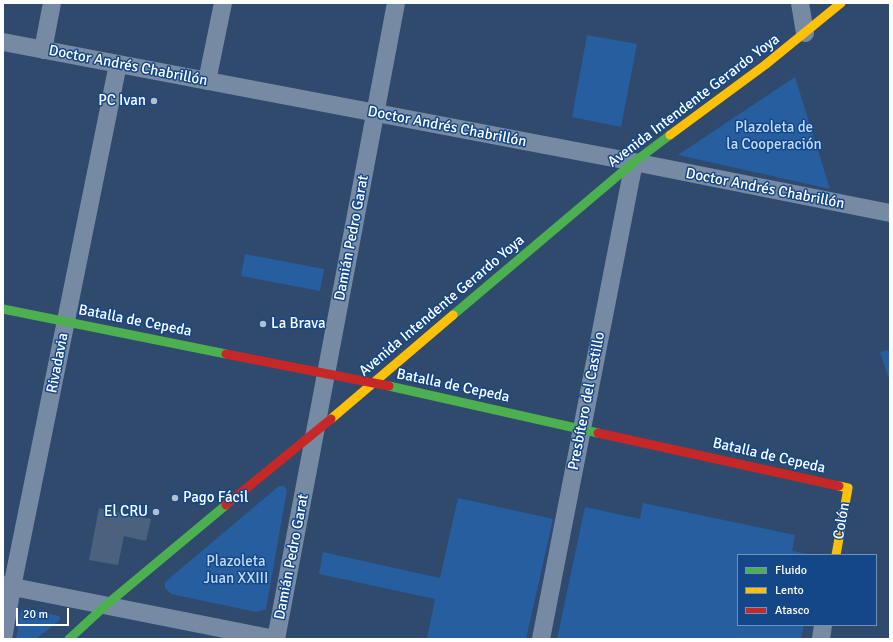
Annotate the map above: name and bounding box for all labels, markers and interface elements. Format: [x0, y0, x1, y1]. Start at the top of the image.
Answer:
street label: Avenida Intendente Gerardo Yoya [605, 31, 783, 171]
street label: Doctor Andrés Chabrillón [47, 42, 209, 90]
place label: PC Ivan [98, 92, 146, 110]
marker: PC Ivan [149, 96, 159, 106]
street label: Doctor Andrés Chabrillón [366, 103, 528, 151]
park label: Plazoleta de la Cooperación [726, 119, 822, 154]
street label: Doctor Andrés Chabrillón [684, 165, 846, 213]
street label: Damián Pedro Garat [331, 174, 373, 302]
street label: Avenida Intendente Gerardo Yoya [356, 231, 528, 381]
street label: Batalla de Cepeda [77, 301, 193, 341]
place label: La Brava [271, 315, 326, 333]
marker: La Brava [258, 319, 268, 329]
street label: Presbítero del Castillo [565, 330, 609, 472]
street label: Rivadavia [43, 331, 73, 395]
street label: Batalla de Cepeda [395, 365, 511, 407]
street label: Batalla de Cepeda [711, 434, 827, 478]
place label: Pago Fácil [183, 489, 248, 507]
marker: Pago Fácil [170, 493, 180, 503]
street label: Damián Pedro Garat [271, 493, 313, 621]
street label: Colón [830, 501, 854, 541]
place label: El CRU [104, 503, 148, 521]
marker: El CRU [151, 507, 161, 517]
park label: Plazoleta Juan XXIII [204, 553, 268, 588]
legend [737, 554, 877, 626]
text: Fluido [775, 563, 807, 578]
text: Lento [775, 583, 804, 598]
scale bar [18, 600, 71, 626]
text: Atasco [775, 603, 810, 618]
text: 20 m [23, 607, 48, 622]

